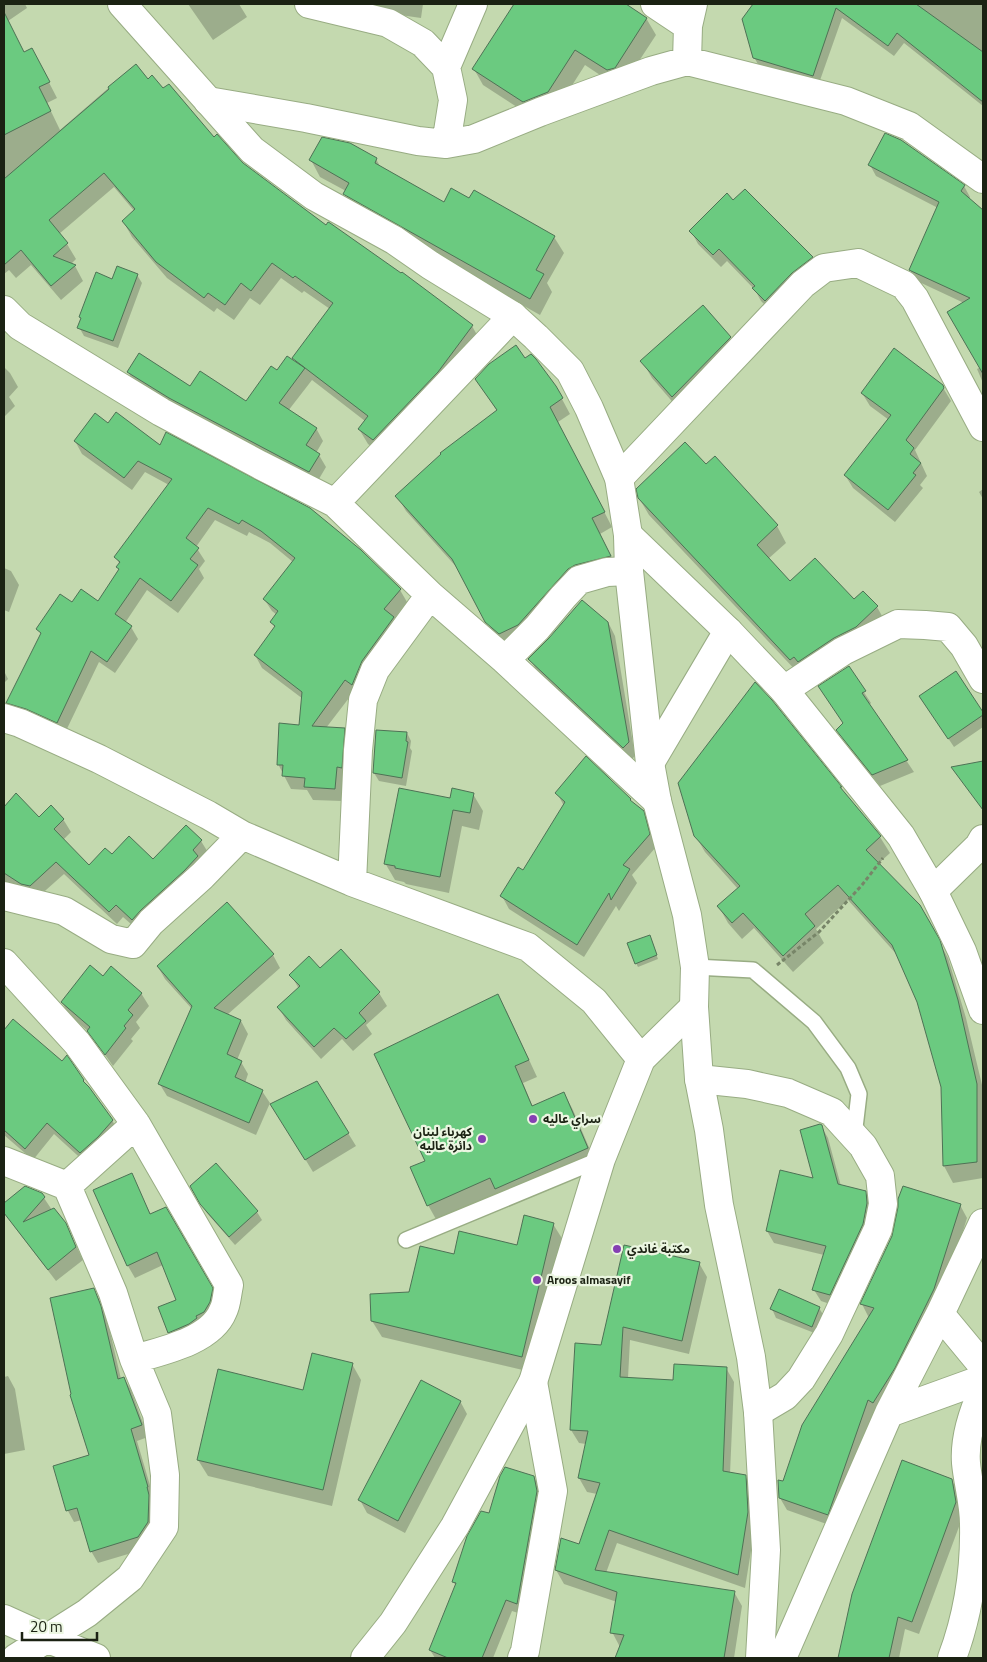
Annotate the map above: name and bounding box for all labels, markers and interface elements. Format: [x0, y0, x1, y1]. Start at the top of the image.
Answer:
place label: سراي عاليه [543, 1109, 601, 1129]
marker: سراي عاليه [527, 1113, 539, 1125]
place label: كهرباء لبنان دائرة عاليه [413, 1122, 473, 1155]
marker: كهرباء لبنان دائرة عاليه [476, 1133, 488, 1145]
place label: مكتبة غاندي [627, 1239, 690, 1259]
marker: مكتبة غاندي [611, 1243, 623, 1255]
place label: Aroos almasayif [547, 1270, 631, 1289]
marker: Aroos almasayif [531, 1274, 543, 1286]
scale bar [22, 1610, 98, 1642]
text: 20 m [30, 1615, 63, 1638]

